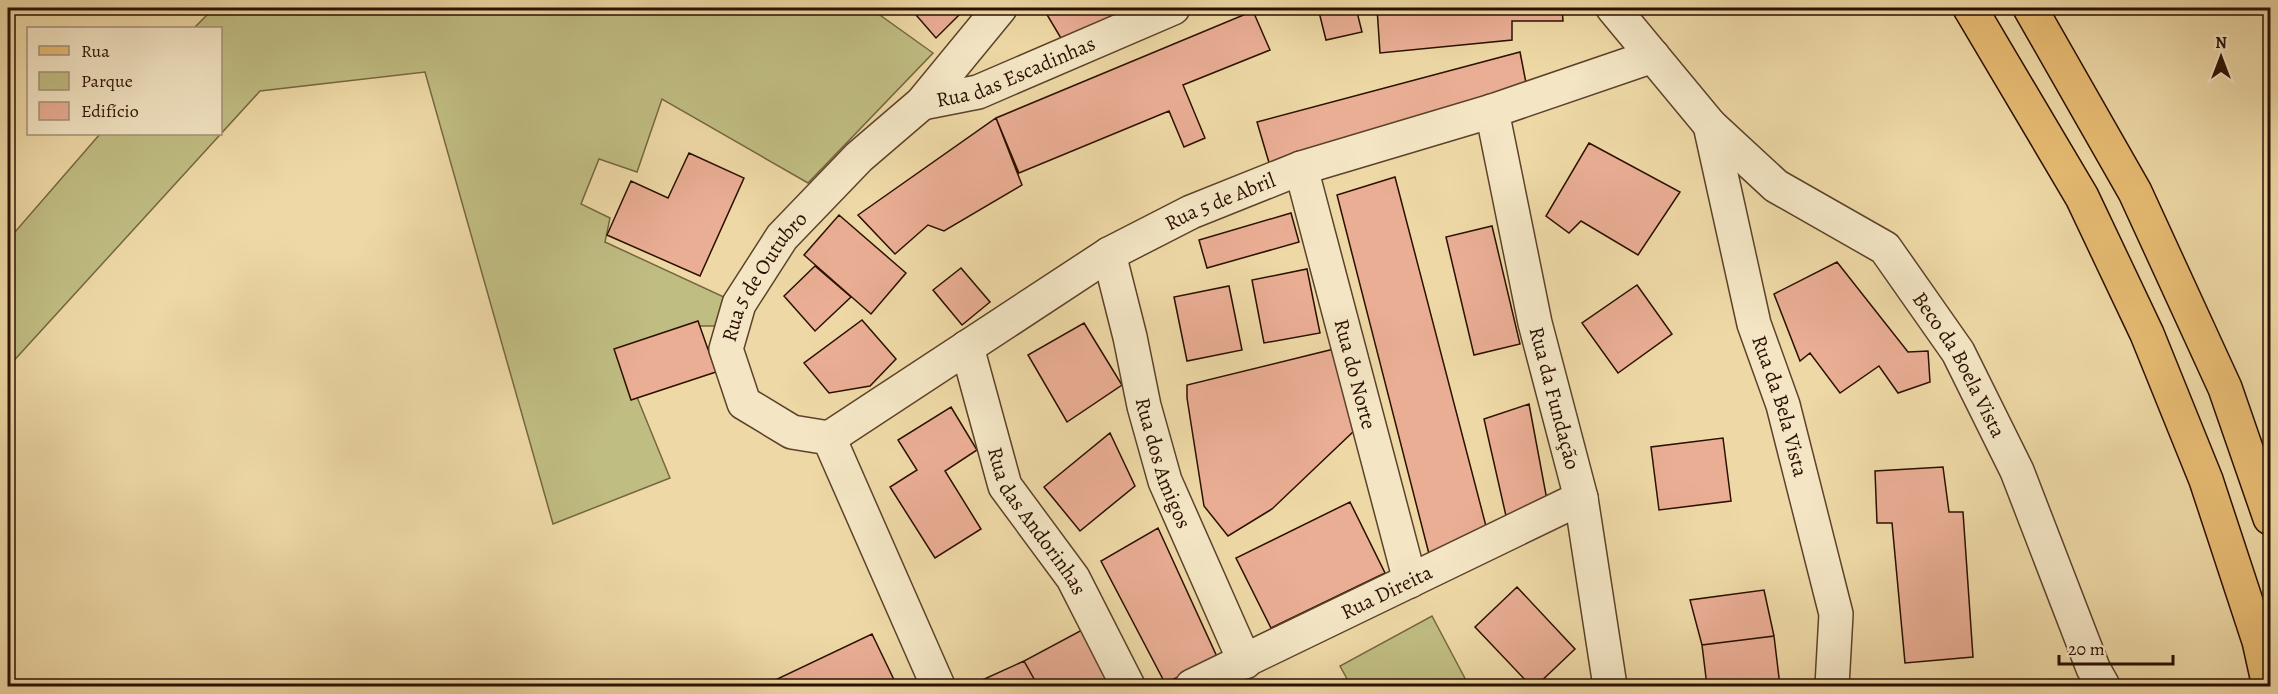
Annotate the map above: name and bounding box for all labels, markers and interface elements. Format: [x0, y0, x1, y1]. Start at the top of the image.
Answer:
legend [27, 27, 222, 135]
north arrow [2191, 27, 2251, 87]
street label: Rua das Escadinhas [934, 29, 1100, 114]
text: N [2215, 32, 2227, 54]
text: Rua [81, 39, 110, 63]
text: Parque [81, 69, 133, 93]
text: Edifício [81, 99, 139, 123]
street label: Rua 5 de Abril [1160, 166, 1279, 237]
street label: Rua 5 de Outubro [715, 205, 813, 345]
street label: Beco da Boela Vista [1906, 286, 2012, 443]
street label: Rua do Norte [1327, 316, 1383, 432]
street label: Rua da Fundação [1523, 324, 1587, 473]
street label: Rua da Bela Vista [1745, 331, 1815, 480]
street label: Rua dos Amigos [1129, 395, 1198, 533]
street label: Rua das Andorinhas [981, 444, 1093, 600]
street label: Rua Direita [1336, 558, 1437, 626]
scale bar [2059, 628, 2173, 666]
text: 20 m [2068, 637, 2105, 661]

